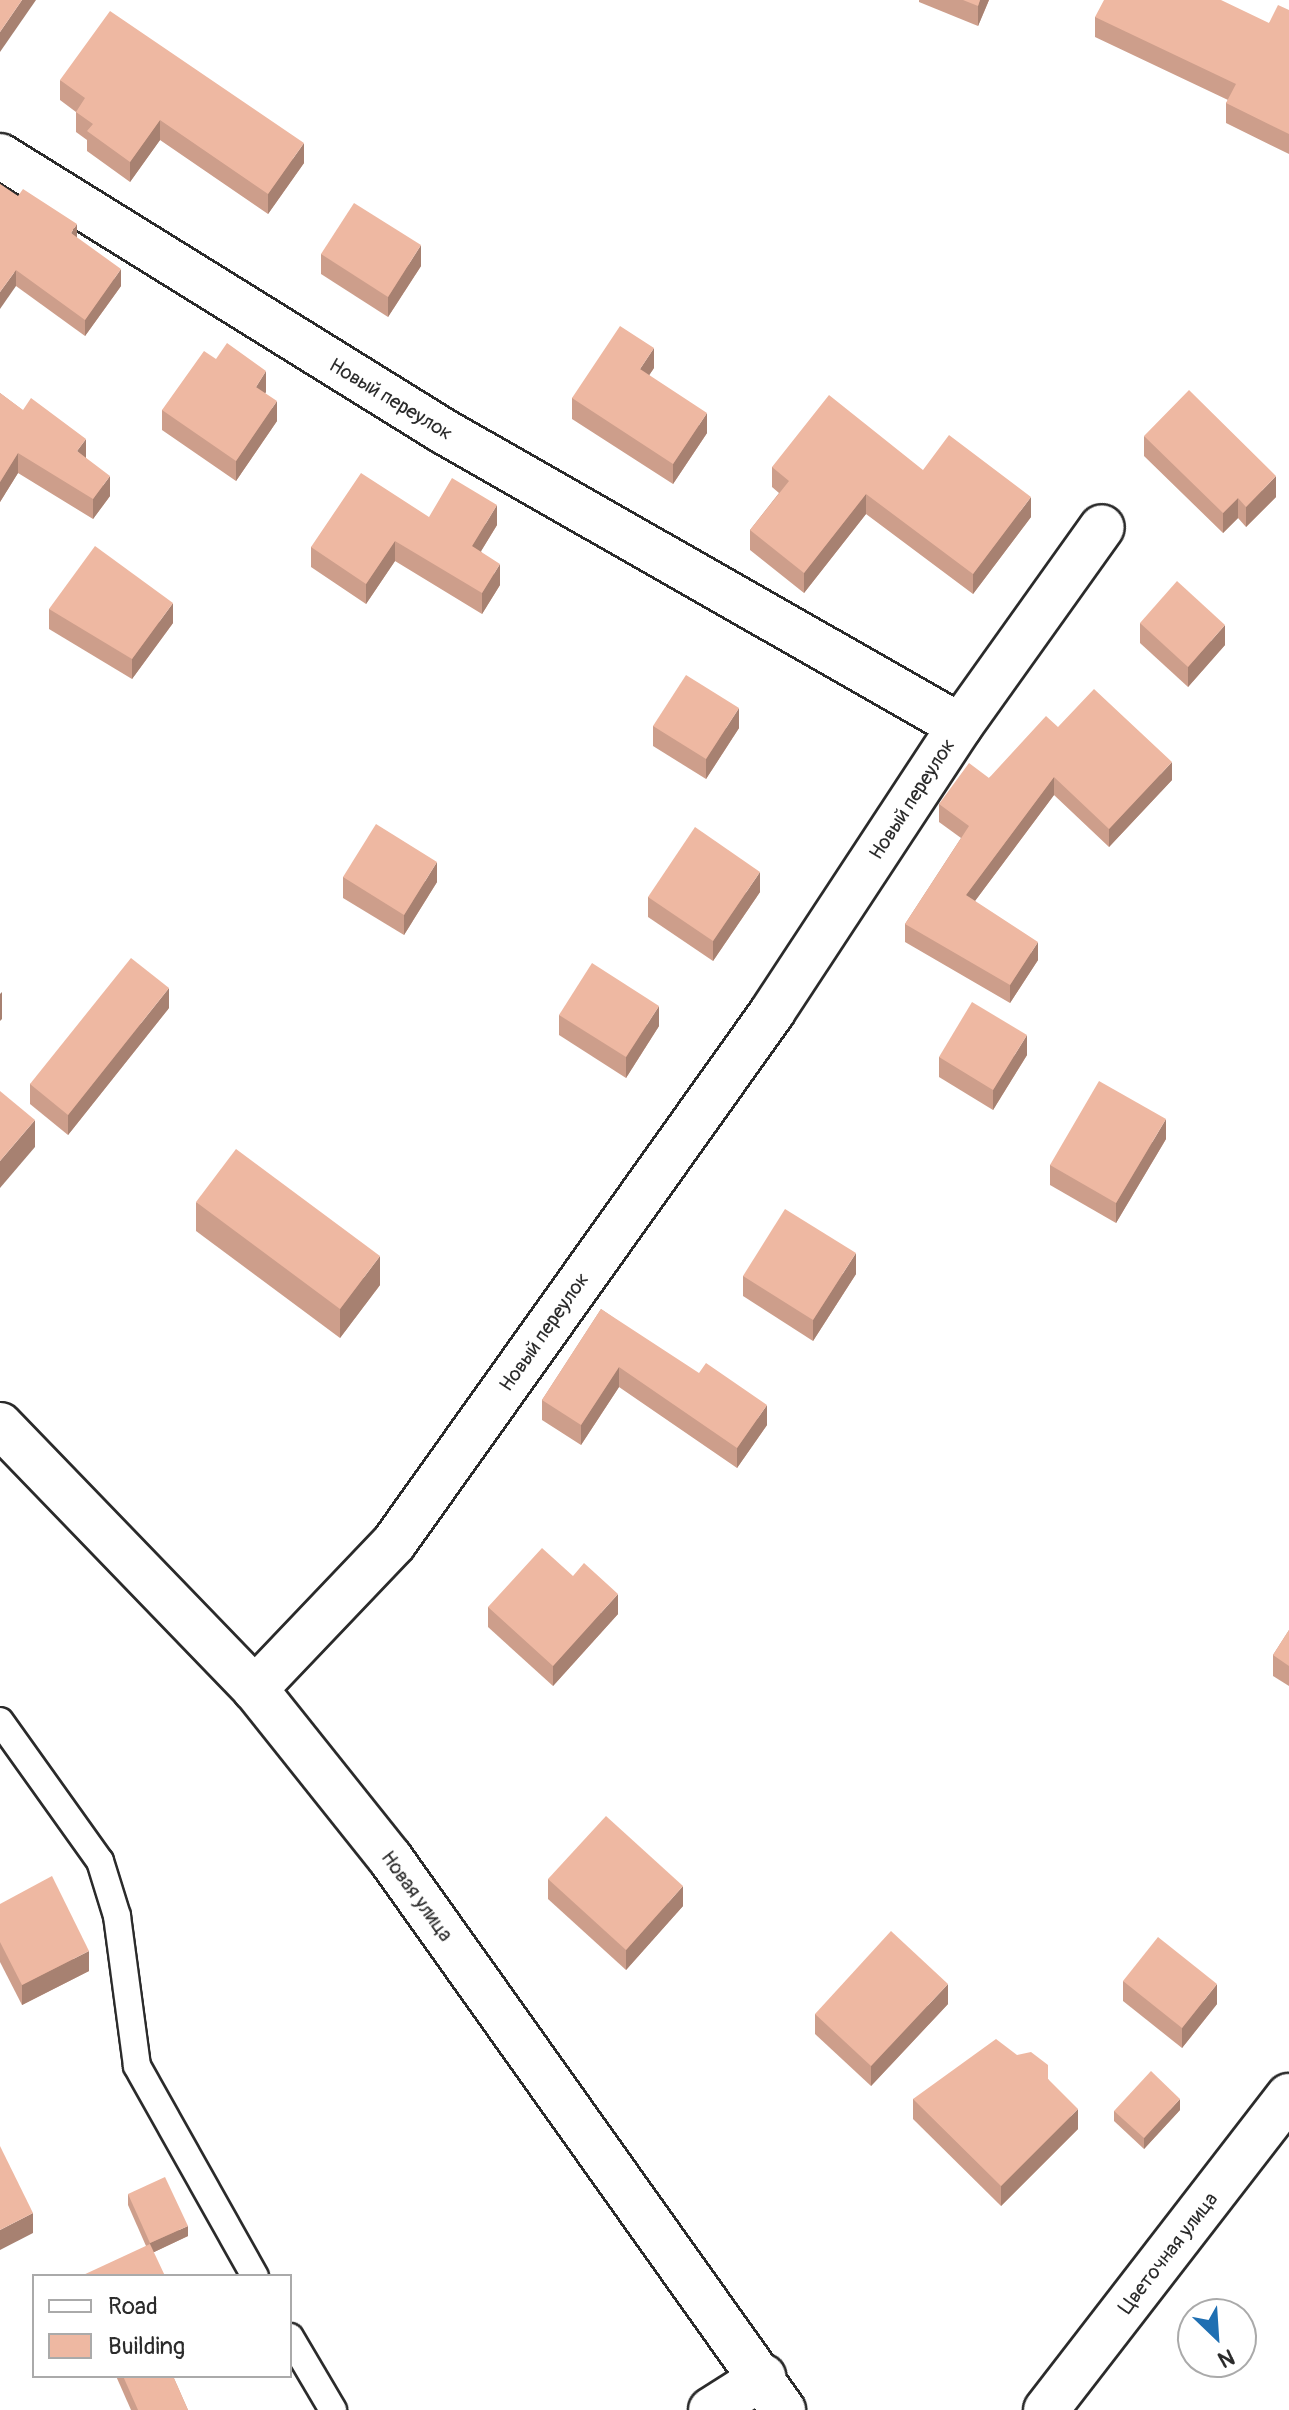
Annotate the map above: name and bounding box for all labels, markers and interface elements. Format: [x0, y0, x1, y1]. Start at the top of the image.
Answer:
street label: Новый переулок [325, 353, 457, 445]
street label: Новый переулок [864, 734, 960, 864]
street label: Новый переулок [494, 1268, 594, 1396]
street label: Новая улица [376, 1846, 458, 1946]
street label: Цветочная улица [1113, 2187, 1223, 2319]
legend [32, 2274, 292, 2378]
text: Road [108, 2292, 158, 2321]
north arrow [1177, 2298, 1257, 2378]
text: Building [108, 2332, 185, 2361]
text: N [1214, 2342, 1239, 2374]

